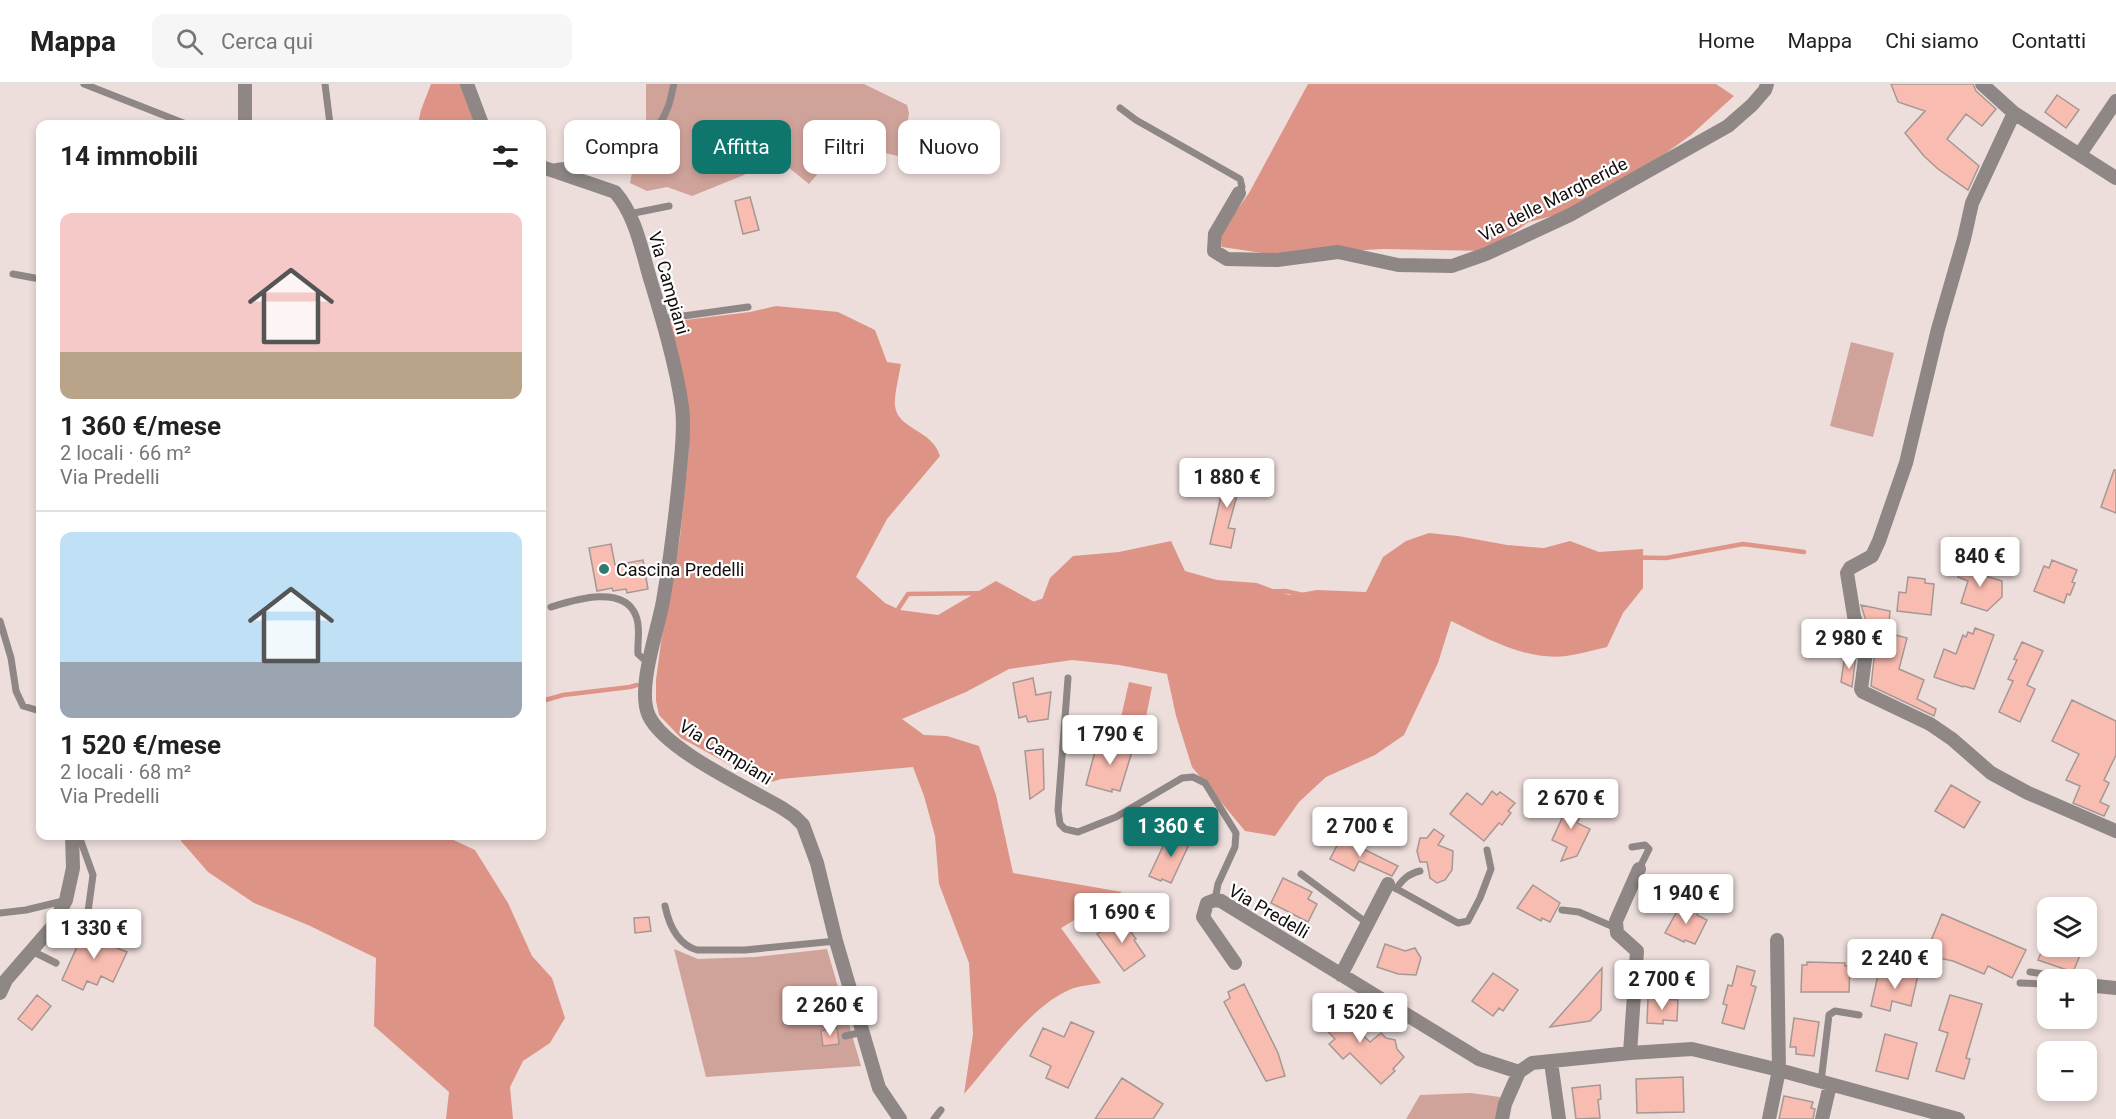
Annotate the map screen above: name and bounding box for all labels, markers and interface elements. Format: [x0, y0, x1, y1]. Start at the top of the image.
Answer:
search box [152, 14, 572, 68]
text: Mappa [30, 25, 116, 58]
icon: search [173, 25, 206, 58]
text: Cerca qui [221, 29, 313, 54]
text: Home [1698, 29, 1755, 53]
text: Mappa [1788, 29, 1852, 53]
text: Chi siamo [1885, 29, 1979, 53]
text: Contatti [2012, 29, 2086, 53]
chip: Compra [564, 120, 680, 174]
chip: Affitta [692, 120, 791, 174]
chip: Filtri [803, 120, 886, 174]
chip: Nuovo [898, 120, 1000, 174]
icon: filters [489, 140, 522, 173]
text: 14 immobili [60, 141, 198, 171]
street label: Via delle Margheride [1475, 152, 1631, 246]
street label: Via Campiani [644, 229, 694, 337]
icon: home [237, 252, 345, 360]
text: 1 360 €/mese [60, 411, 221, 441]
text: 2 locali · 66 m² [60, 441, 191, 465]
pin: 1 880 € [1172, 458, 1282, 509]
text: Via Predelli [60, 465, 160, 489]
text: 1 880 € [1193, 465, 1261, 489]
pin: 840 € [1938, 537, 2022, 588]
text: 840 € [1955, 544, 2005, 568]
place label: Cascina Predelli [616, 559, 744, 580]
marker: Cascina Predelli [597, 562, 611, 576]
icon: home [237, 571, 345, 679]
pin: 2 980 € [1794, 619, 1904, 670]
text: 2 980 € [1815, 626, 1883, 650]
street label: Via Campiani [675, 715, 777, 789]
pin: 1 790 € [1055, 715, 1165, 766]
text: 1 790 € [1076, 722, 1144, 746]
text: 1 520 €/mese [60, 730, 221, 760]
text: 2 locali · 68 m² [60, 760, 191, 784]
pin: 2 670 € [1516, 779, 1626, 830]
text: Via Predelli [60, 784, 160, 808]
text: 2 670 € [1537, 786, 1605, 810]
pin: 1 360 € [1116, 807, 1226, 858]
pin: 2 700 € [1305, 807, 1415, 858]
text: 1 360 € [1137, 814, 1205, 838]
text: 2 700 € [1326, 814, 1394, 838]
pin: 1 940 € [1631, 874, 1741, 925]
street label: Via Predelli [1225, 879, 1313, 943]
text: 1 940 € [1652, 881, 1720, 905]
pin: 1 690 € [1067, 893, 1177, 944]
map controls [2037, 897, 2097, 1101]
button: layers [2037, 897, 2097, 957]
text: 1 690 € [1088, 900, 1156, 924]
pin: 1 330 € [39, 909, 149, 960]
text: 1 330 € [60, 916, 128, 940]
pin: 2 240 € [1840, 939, 1950, 990]
text: 2 240 € [1861, 946, 1929, 970]
pin: 2 700 € [1607, 960, 1717, 1011]
text: 2 700 € [1628, 967, 1696, 991]
button: + [2037, 969, 2097, 1029]
pin: 2 260 € [775, 986, 885, 1037]
text: 2 260 € [796, 993, 864, 1017]
pin: 1 520 € [1305, 993, 1415, 1044]
text: 1 520 € [1326, 1000, 1394, 1024]
button: − [2037, 1041, 2097, 1101]

